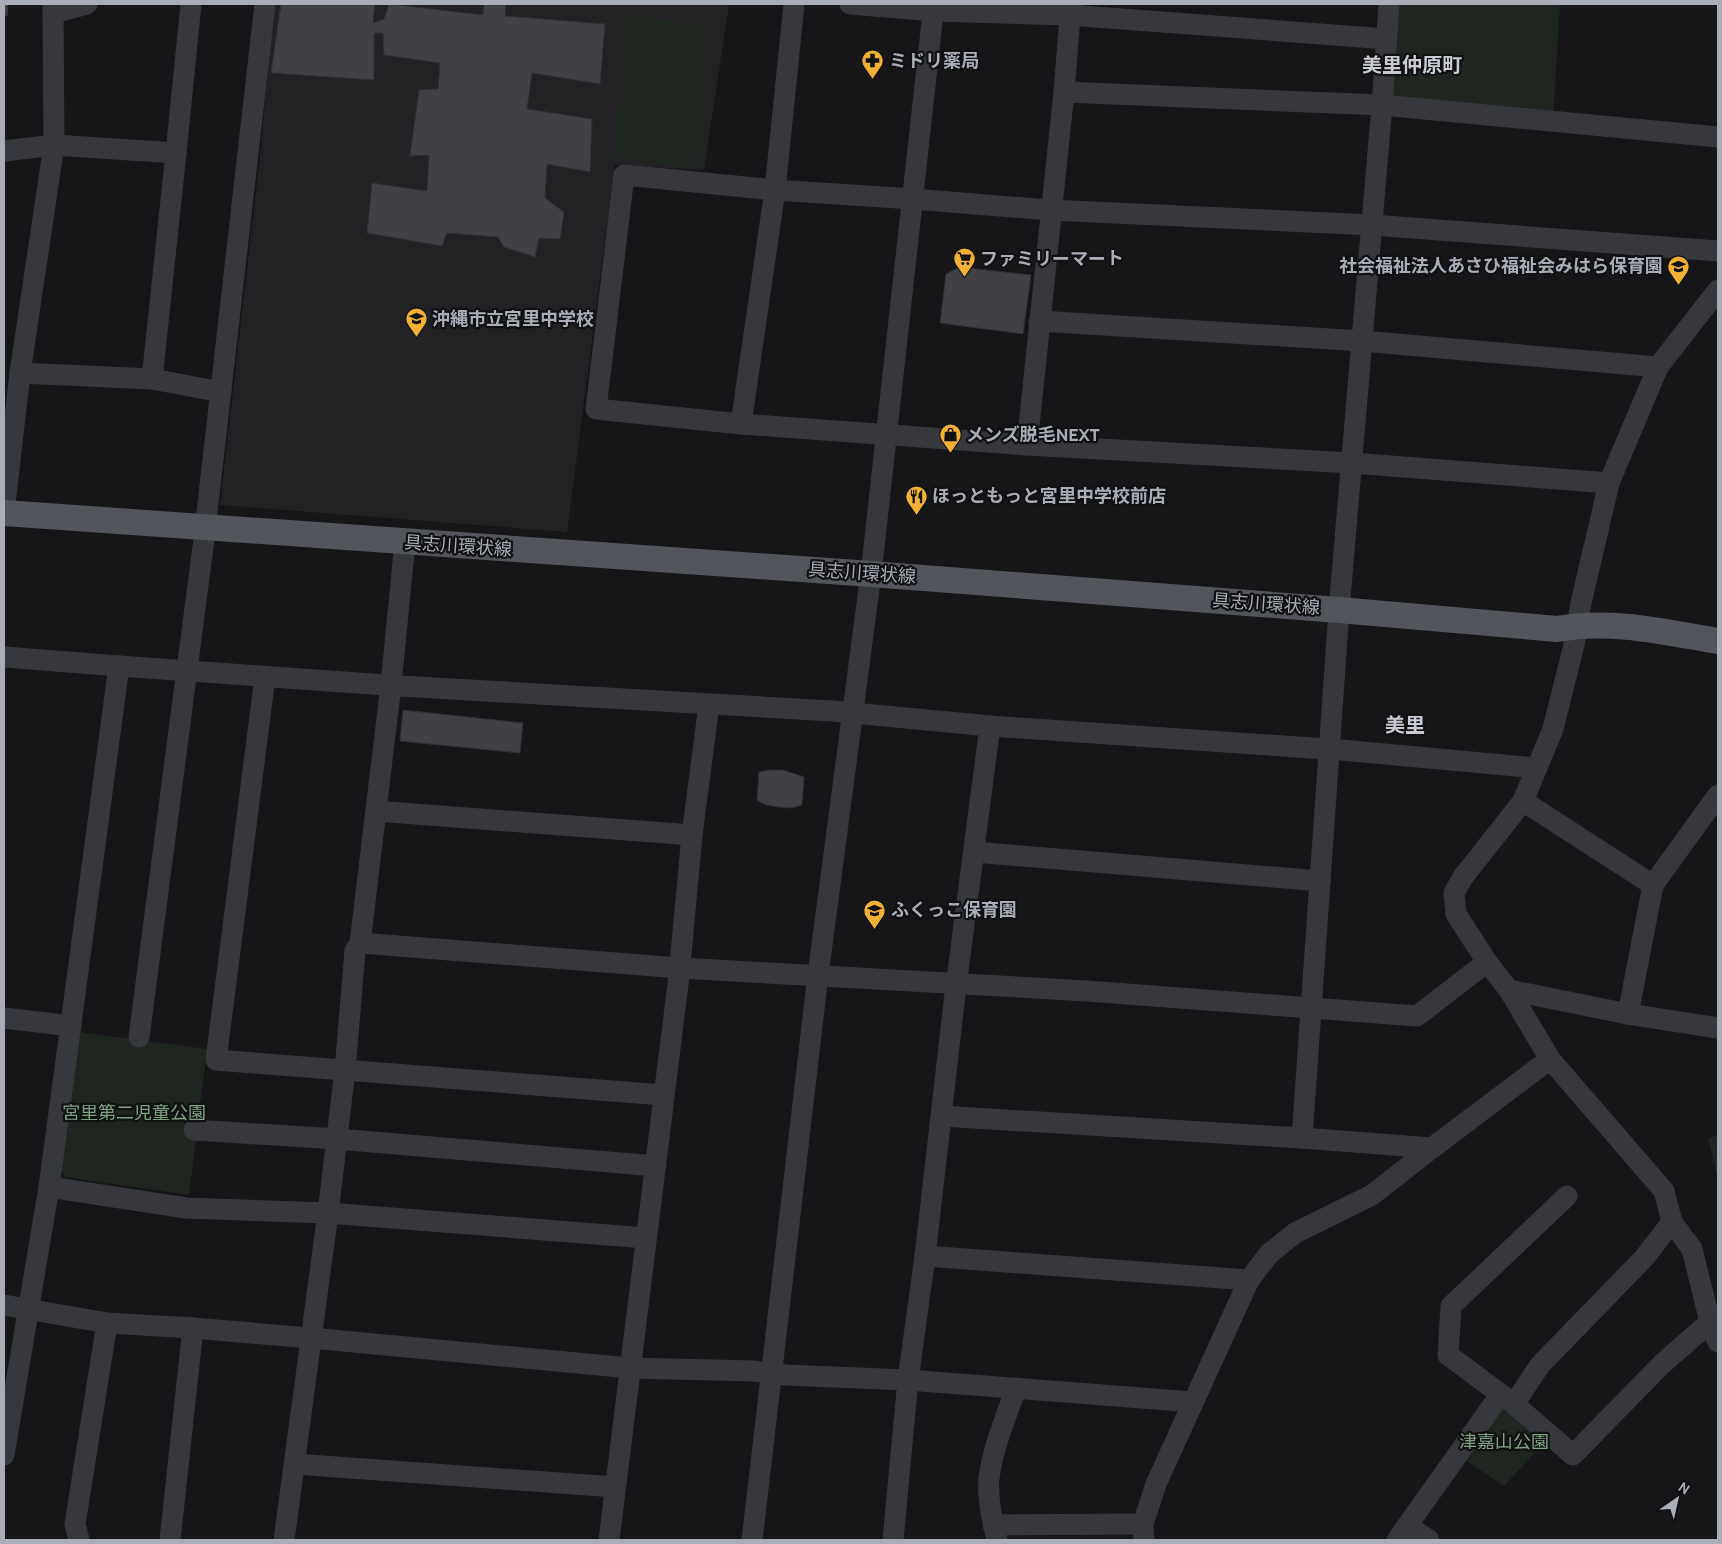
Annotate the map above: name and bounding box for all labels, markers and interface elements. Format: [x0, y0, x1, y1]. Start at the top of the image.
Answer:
pharmacy icon: ミドリ薬局 [861, 49, 885, 80]
place label: ミドリ薬局 [889, 50, 979, 72]
district label: 美里仲原町 [1362, 53, 1462, 77]
supermarket icon: ファミリーマート [952, 247, 976, 278]
place label: ファミリーマート [980, 248, 1124, 270]
school or university icon: 社会福祉法人あさひ福祉会みはら保育園 [1667, 254, 1691, 285]
place label: 社会福祉法人あさひ福祉会みはら保育園 [1339, 255, 1663, 277]
school or university icon: 沖縄市立宮里中学校 [404, 307, 428, 338]
place label: 沖縄市立宮里中学校 [432, 308, 594, 330]
shop icon: メンズ脱毛NEXT [938, 423, 962, 454]
place label: メンズ脱毛NEXT [966, 424, 1100, 446]
restaurant icon: ほっともっと宮里中学校前店 [904, 484, 928, 515]
place label: ほっともっと宮里中学校前店 [932, 485, 1166, 507]
street label: 具志川環状線 [403, 531, 513, 561]
street label: 具志川環状線 [807, 558, 917, 588]
street label: 具志川環状線 [1211, 589, 1321, 619]
district label: 美里 [1385, 713, 1425, 737]
school or university icon: ふくっこ保育園 [863, 898, 887, 929]
place label: ふくっこ保育園 [891, 899, 1017, 921]
park label: 宮里第二児童公園 [62, 1102, 206, 1124]
park label: 津嘉山公園 [1459, 1431, 1549, 1453]
north arrow [1652, 1474, 1702, 1524]
text: N [1675, 1478, 1693, 1498]

